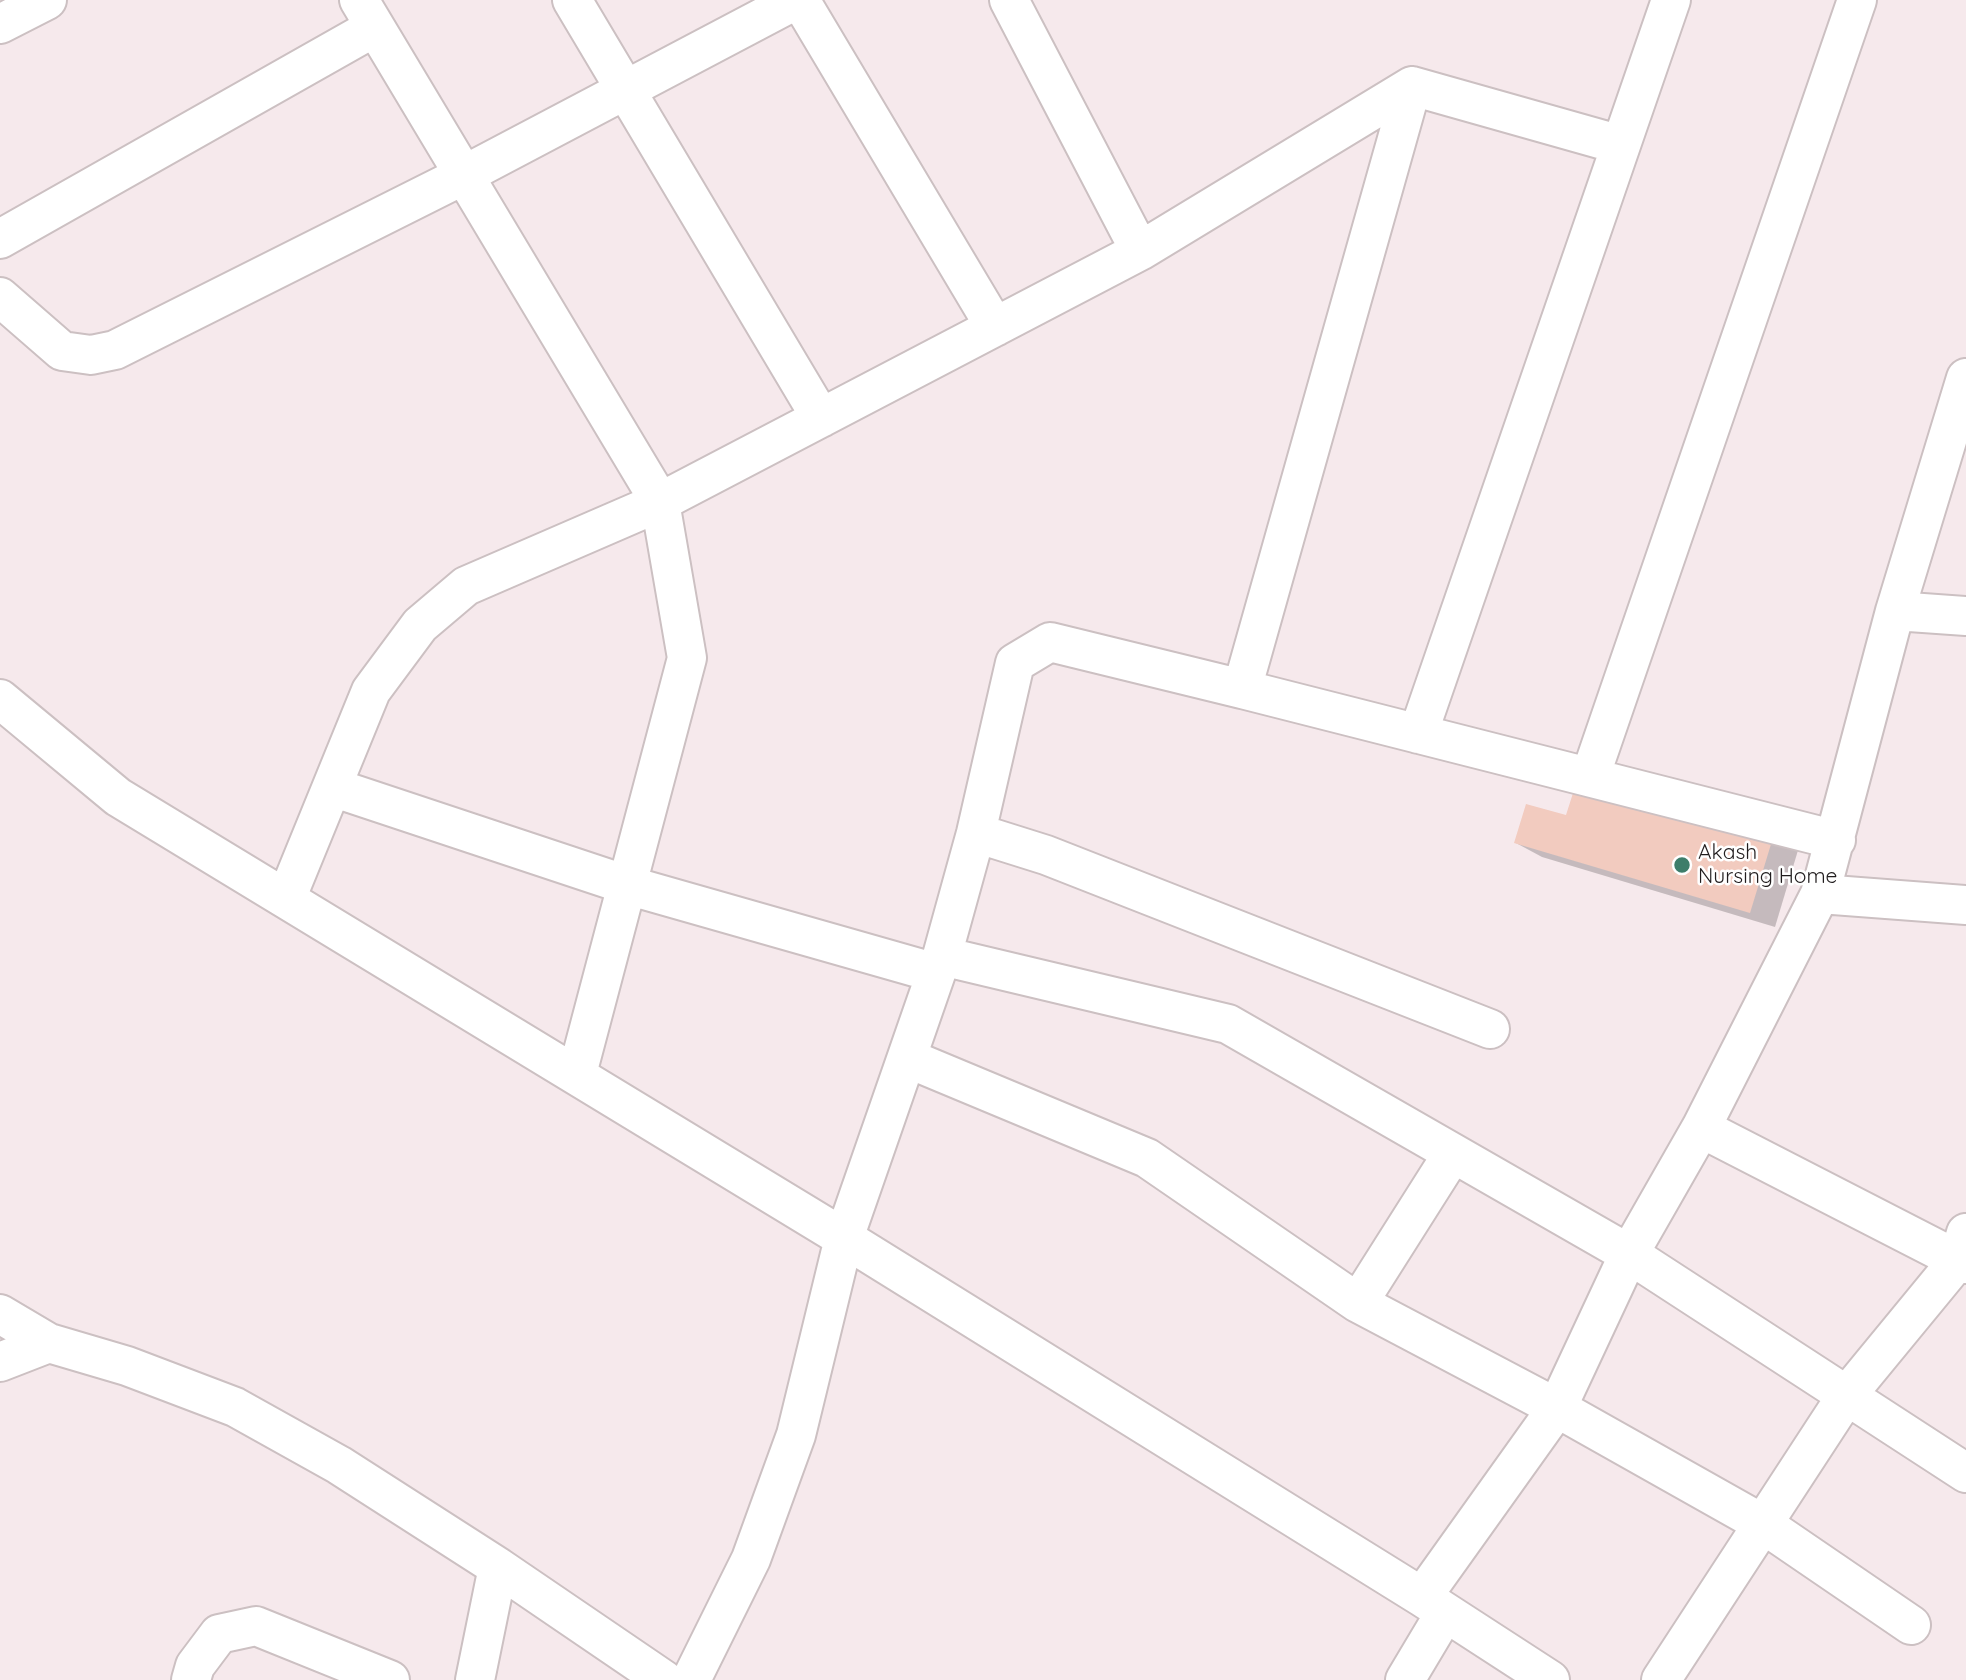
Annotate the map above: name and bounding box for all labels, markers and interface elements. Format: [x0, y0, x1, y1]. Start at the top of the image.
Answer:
place label: Akash Nursing Home [1698, 840, 1837, 890]
marker: Akash Nursing Home [1672, 855, 1692, 875]

